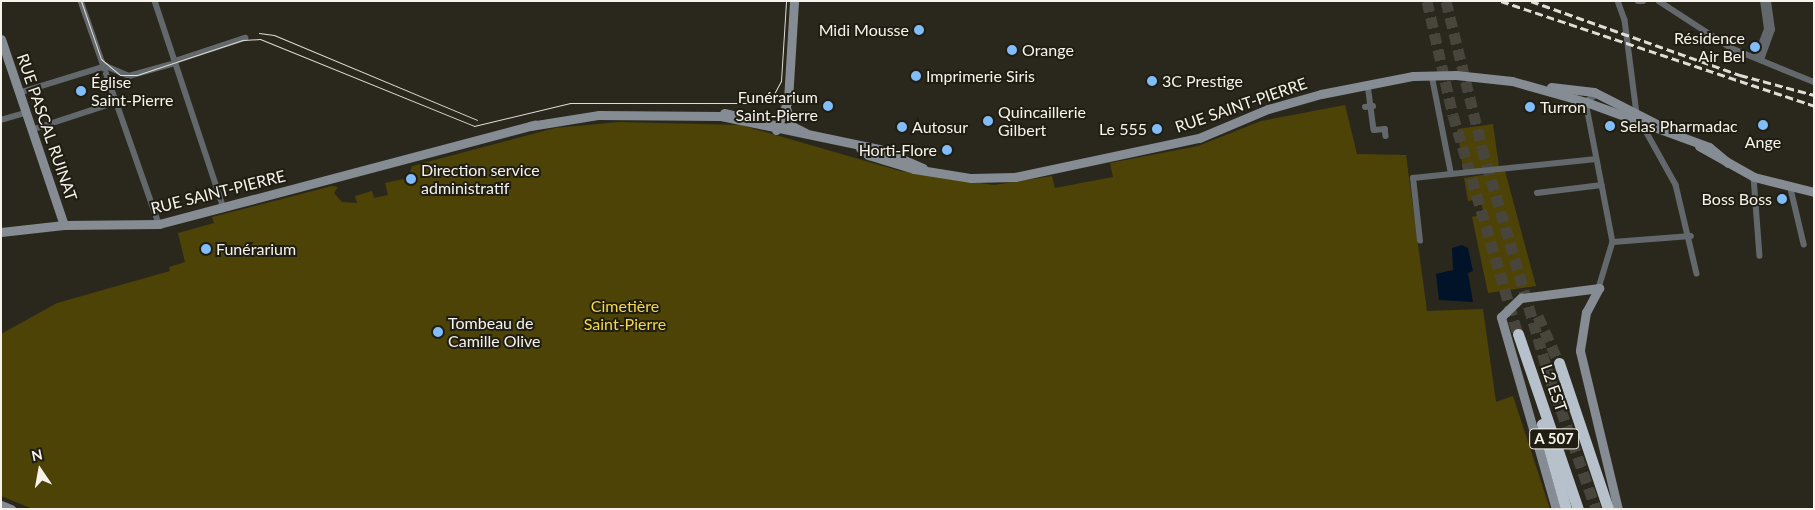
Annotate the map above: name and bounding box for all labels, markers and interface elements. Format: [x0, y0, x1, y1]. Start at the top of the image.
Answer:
place label: Midi Mousse [819, 20, 909, 40]
marker: Midi Mousse [913, 24, 925, 36]
place label: Résidence Air Bel [1674, 28, 1745, 66]
place label: Orange [1022, 40, 1074, 60]
marker: Résidence Air Bel [1749, 41, 1761, 53]
marker: Orange [1006, 44, 1018, 56]
street label: RUE PASCAL RUINAT [13, 51, 81, 203]
place label: Imprimerie Siris [926, 66, 1035, 86]
marker: Imprimerie Siris [910, 70, 922, 82]
place label: 3C Prestige [1162, 71, 1243, 91]
place label: Église Saint-Pierre [91, 72, 173, 110]
street label: RUE SAINT-PIERRE [1173, 73, 1309, 137]
marker: 3C Prestige [1146, 75, 1158, 87]
marker: Église Saint-Pierre [75, 85, 87, 97]
place label: Funérarium Saint-Pierre [736, 87, 818, 125]
place label: Turron [1540, 97, 1586, 117]
marker: Funérarium Saint-Pierre [822, 100, 834, 112]
marker: Turron [1524, 101, 1536, 113]
place label: Quincaillerie Gilbert [998, 102, 1086, 140]
marker: Quincaillerie Gilbert [982, 115, 994, 127]
place label: Selas Pharmadac [1620, 116, 1738, 136]
place label: Autosur [912, 117, 968, 137]
place label: Le 555 [1099, 119, 1147, 139]
marker: Ange [1757, 119, 1769, 131]
marker: Selas Pharmadac [1604, 120, 1616, 132]
marker: Autosur [896, 121, 908, 133]
marker: Le 555 [1151, 123, 1163, 135]
place label: Ange [1745, 132, 1781, 152]
place label: Horti-Flore [859, 140, 937, 160]
marker: Horti-Flore [941, 144, 953, 156]
place label: Direction service administratif [421, 160, 540, 198]
street label: RUE SAINT-PIERRE [149, 166, 287, 218]
marker: Direction service administratif [405, 173, 417, 185]
place label: Boss Boss [1702, 189, 1772, 209]
marker: Boss Boss [1776, 193, 1788, 205]
place label: Funérarium [216, 239, 296, 259]
marker: Funérarium [200, 243, 212, 255]
park label: Cimetière Saint-Pierre [584, 296, 666, 334]
place label: Tombeau de Camille Olive [448, 313, 540, 351]
marker: Tombeau de Camille Olive [432, 326, 444, 338]
street label: L2 EST [1537, 362, 1571, 414]
road number: A 507 [1528, 426, 1580, 452]
north arrow [15, 445, 65, 495]
text: N [30, 445, 44, 464]

